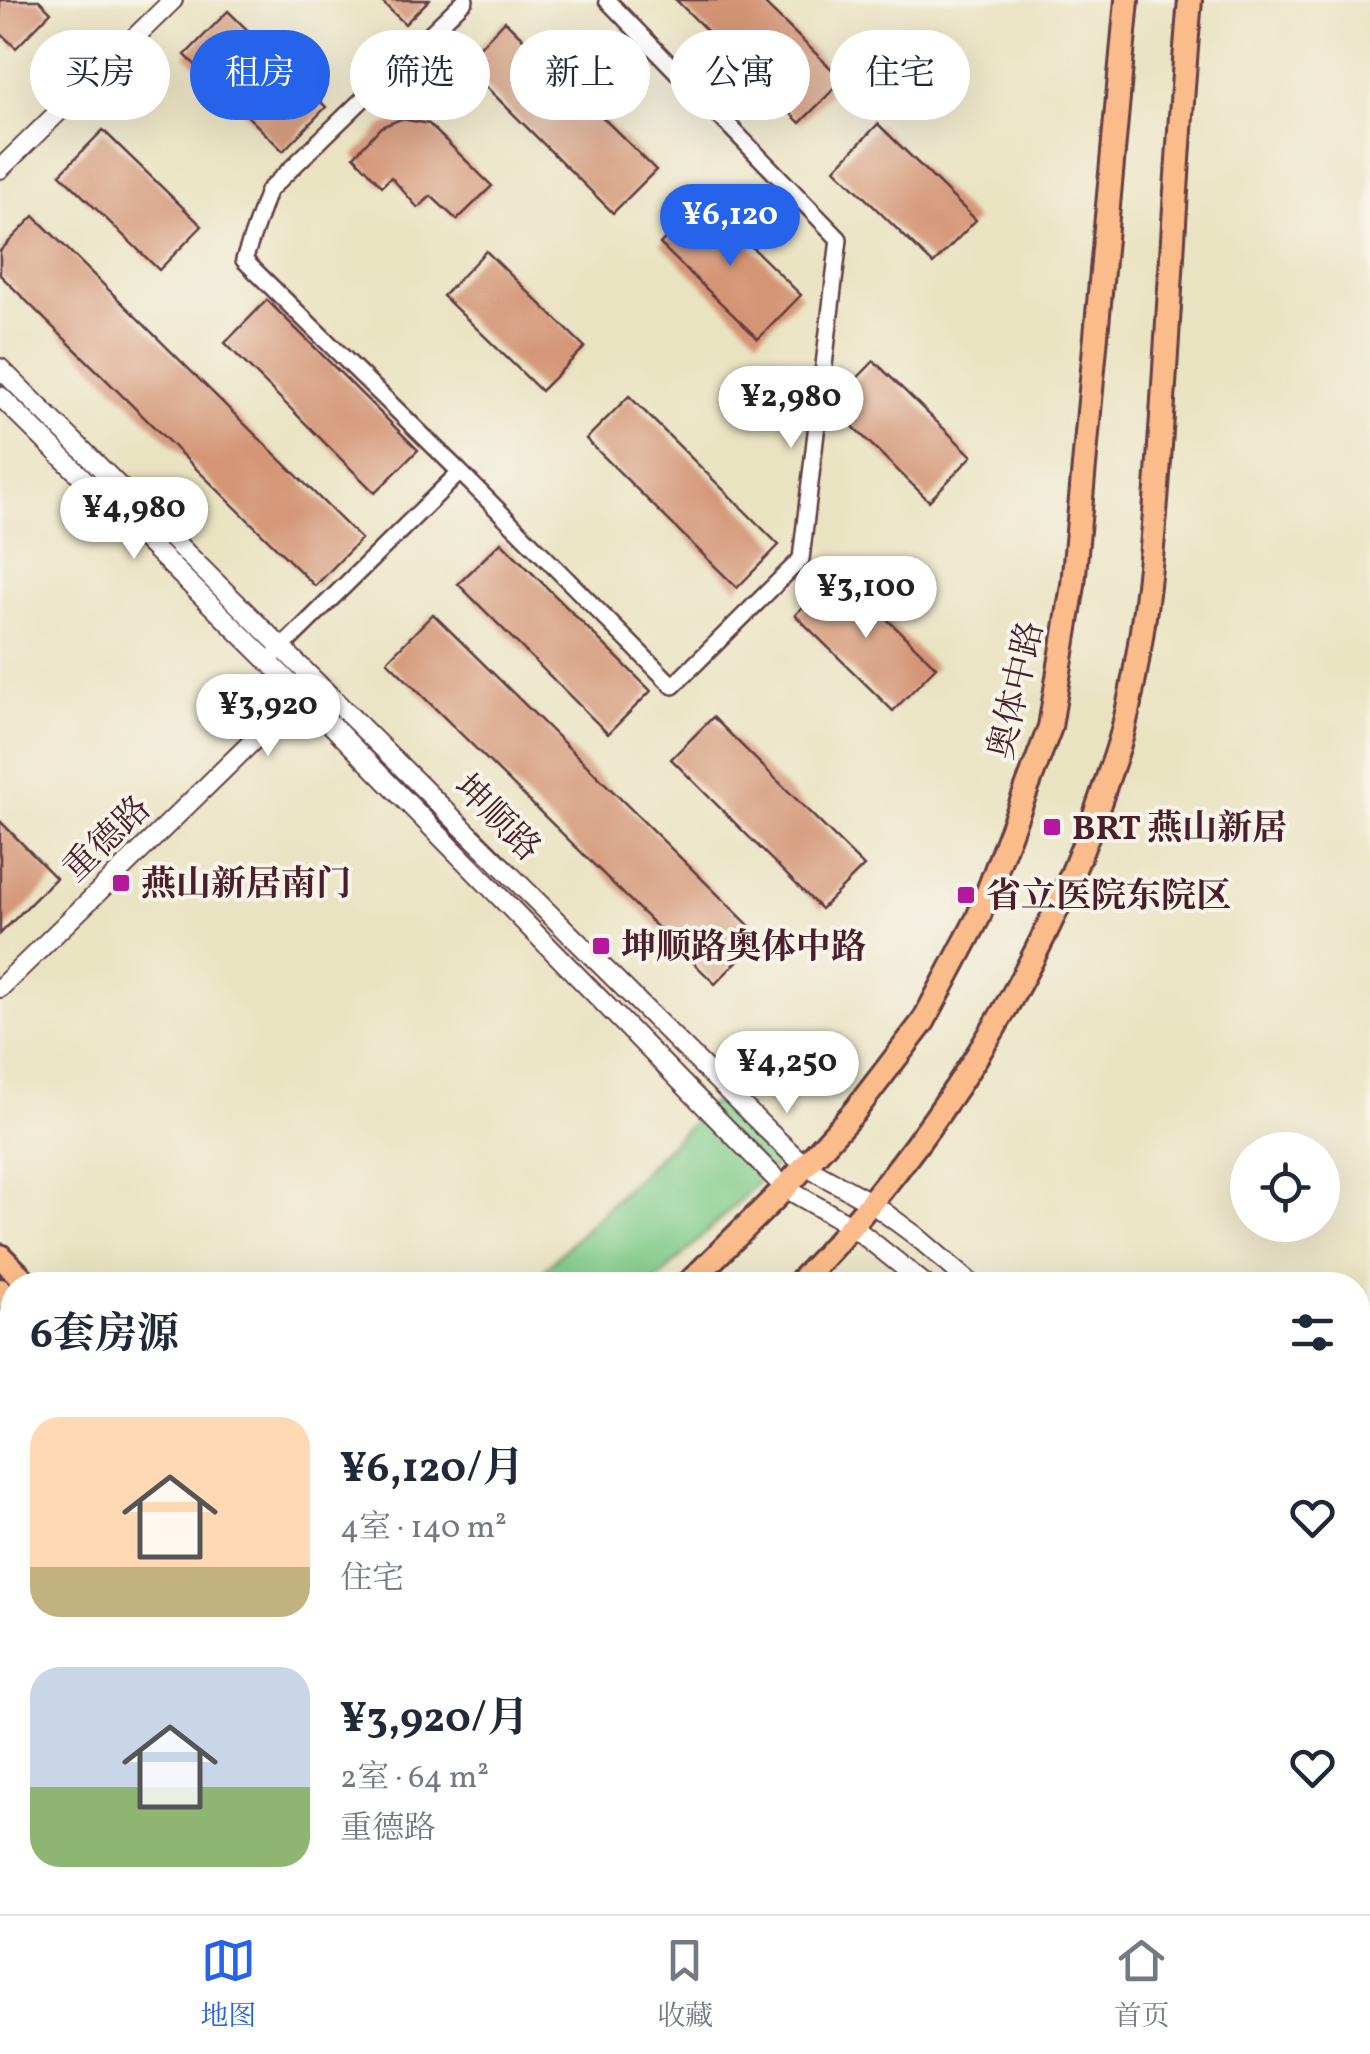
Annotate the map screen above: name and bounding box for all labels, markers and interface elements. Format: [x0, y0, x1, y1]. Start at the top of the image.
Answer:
chip: 买房 [30, 30, 170, 120]
chip: 租房 [190, 30, 330, 120]
chip: 筛选 [350, 30, 490, 120]
chip: 新上 [510, 30, 650, 120]
chip: 公寓 [670, 30, 810, 120]
chip: 住宅 [830, 30, 970, 120]
pin: ¥6,120 [649, 184, 811, 269]
text: ¥6,120 [682, 194, 778, 238]
pin: ¥2,980 [710, 366, 872, 451]
text: ¥2,980 [741, 376, 841, 420]
pin: ¥4,980 [53, 477, 215, 562]
text: ¥4,980 [82, 487, 186, 531]
pin: ¥3,100 [785, 556, 947, 641]
text: ¥3,100 [817, 566, 915, 610]
street label: 奥体中路 [979, 617, 1057, 764]
pin: ¥3,920 [187, 674, 349, 759]
text: ¥3,920 [218, 684, 318, 728]
street label: 坤顺路 [442, 765, 550, 873]
street label: 重德路 [54, 786, 163, 894]
place label: BRT 燕山新居 [1072, 806, 1287, 854]
marker: BRT 燕山新居 [1041, 816, 1063, 838]
place label: 燕山新居南门 [141, 862, 351, 910]
marker: 燕山新居南门 [110, 872, 132, 894]
place label: 省立医院东院区 [986, 874, 1231, 922]
marker: 省立医院东院区 [955, 884, 977, 906]
place label: 坤顺路奥体中路 [621, 925, 866, 973]
marker: 坤顺路奥体中路 [590, 935, 612, 957]
pin: ¥4,250 [706, 1031, 868, 1116]
text: ¥4,250 [737, 1041, 837, 1085]
map controls [1230, 1132, 1340, 1242]
button: locate [1230, 1132, 1340, 1242]
icon: filters [1285, 1305, 1340, 1360]
text: 6套房源 [30, 1307, 179, 1366]
text: ¥6,120/月 [340, 1441, 524, 1500]
icon: home [110, 1457, 230, 1577]
icon: heart [1285, 1490, 1340, 1545]
text: 4室 · 140 m² [340, 1507, 507, 1551]
text: 住宅 [340, 1558, 404, 1602]
text: ¥3,920/月 [340, 1691, 529, 1750]
icon: home [110, 1707, 230, 1827]
icon: heart [1285, 1740, 1340, 1795]
text: 2室 · 64 m² [340, 1757, 489, 1801]
text: 重德路 [340, 1808, 436, 1852]
tab: 地图 [200, 1933, 256, 2037]
tab: 收藏 [657, 1933, 713, 2037]
tab: 首页 [1114, 1933, 1170, 2037]

